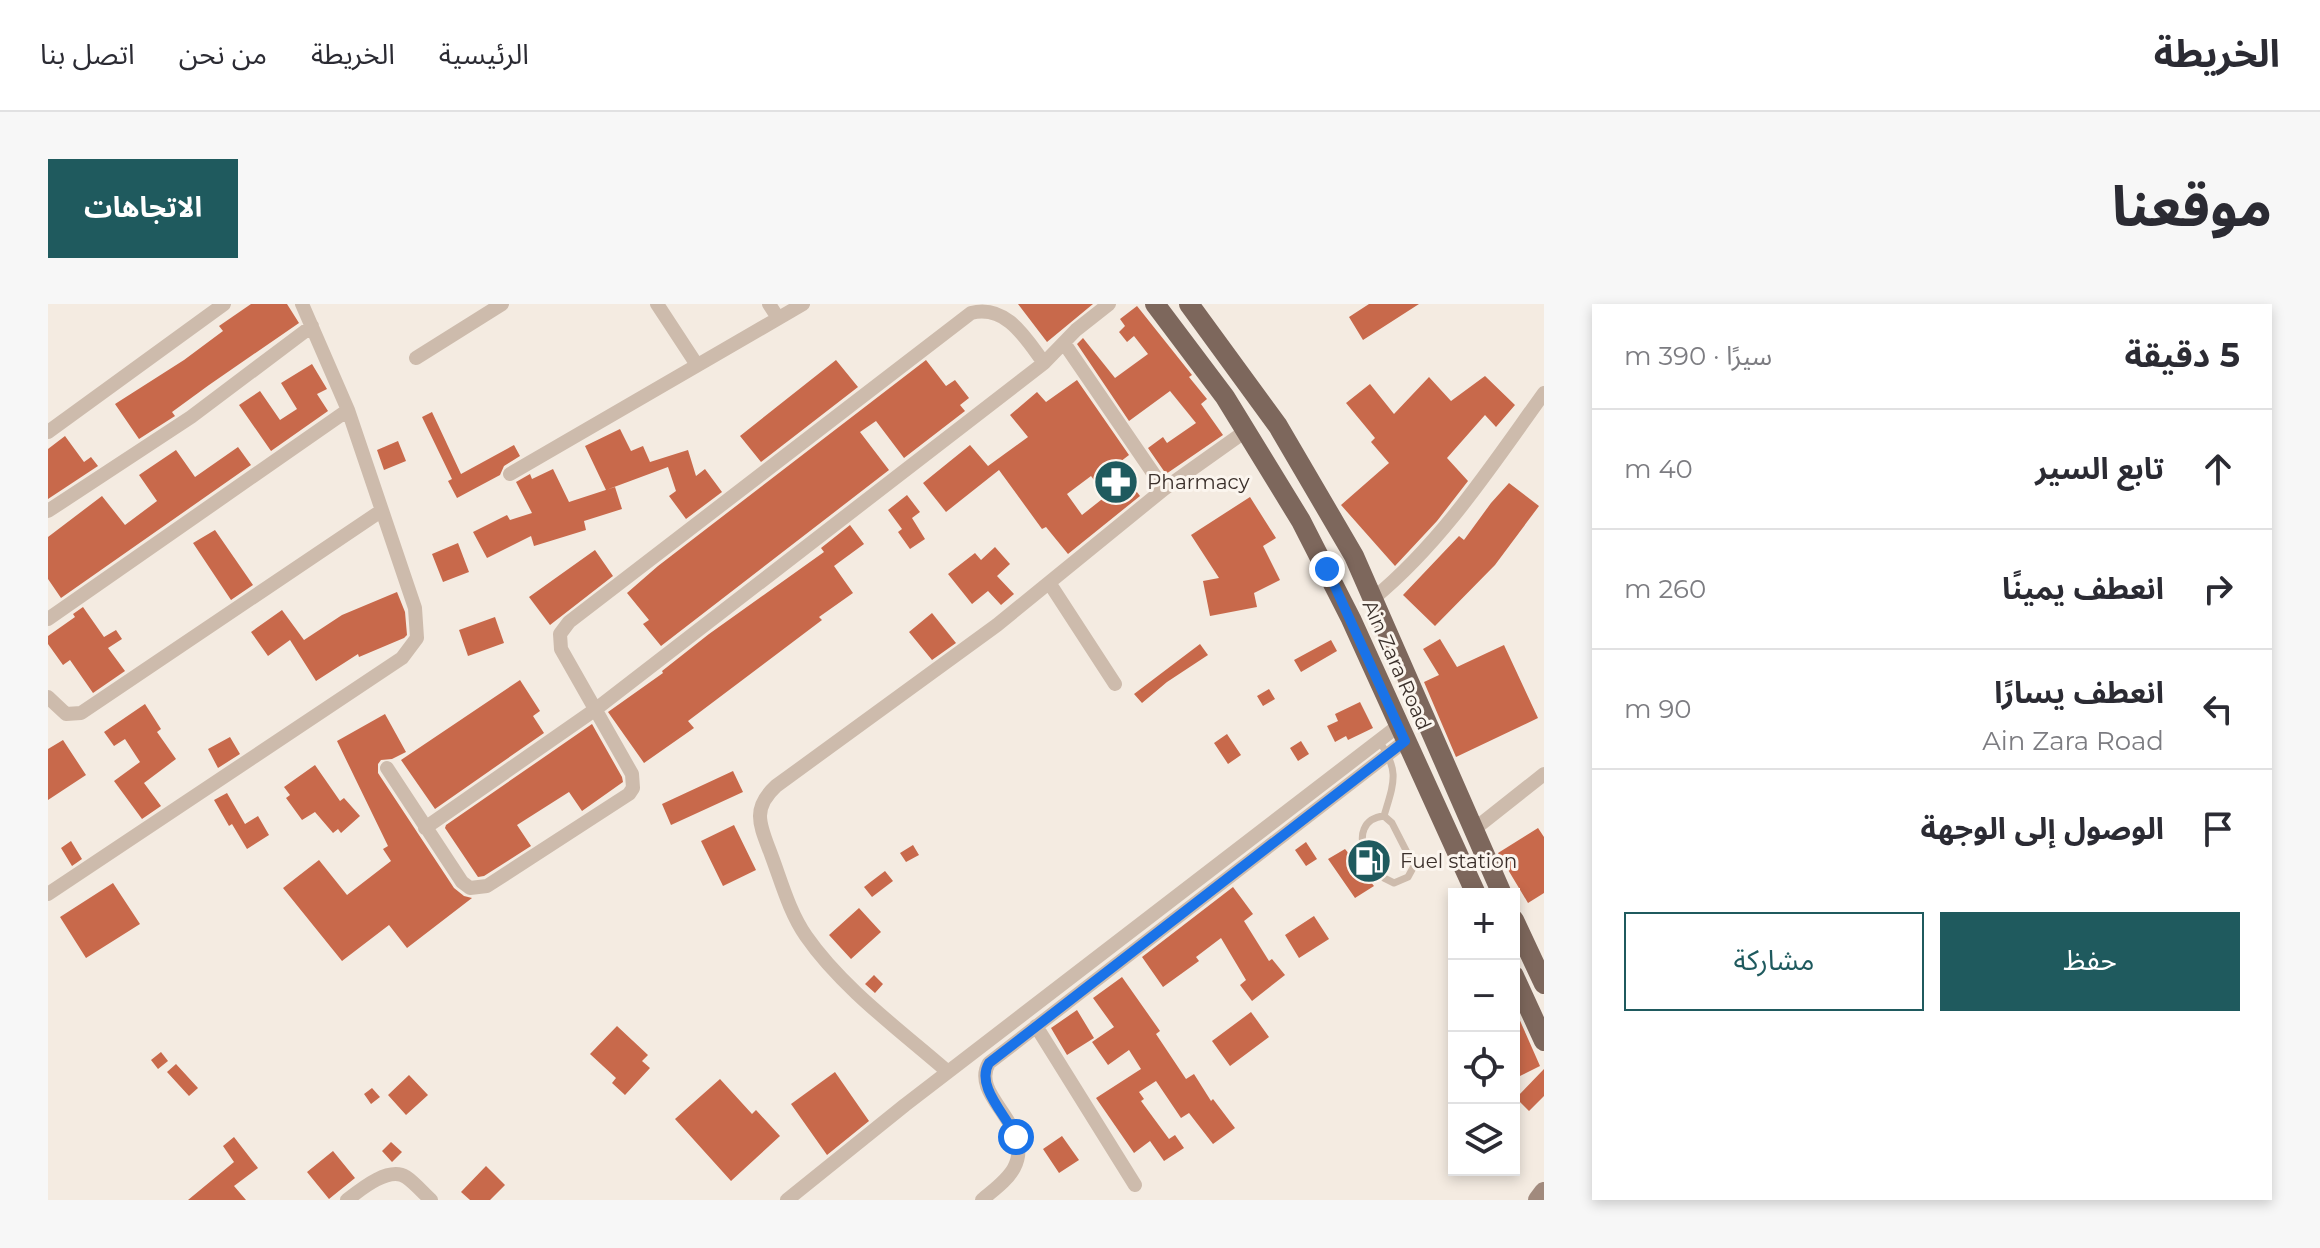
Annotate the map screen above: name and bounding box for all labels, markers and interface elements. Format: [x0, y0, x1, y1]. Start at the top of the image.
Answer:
text: الخريطة [2154, 30, 2280, 77]
text: اتصل بنا [40, 37, 135, 71]
text: من نحن [179, 37, 267, 71]
text: الخريطة [311, 37, 395, 71]
text: الرئيسية [439, 37, 529, 71]
button: الاتجاهات [48, 159, 238, 258]
text: موقعنا [2112, 172, 2272, 240]
text: 5 دقيقة [2125, 334, 2240, 376]
text: سيرًا · 390 m [1624, 340, 1772, 372]
icon: ahead [2196, 447, 2240, 491]
text: تابع السير [2035, 450, 2164, 487]
text: 40 m [1624, 453, 1693, 485]
pharmacy icon: Pharmacy [1092, 458, 1140, 506]
place label: Pharmacy [1147, 470, 1250, 494]
route end [1309, 551, 1345, 587]
icon: right [2196, 567, 2240, 611]
text: انعطف يمينًا [2002, 570, 2164, 607]
text: 260 m [1624, 573, 1706, 605]
street label: Ain Zara Road [1358, 596, 1436, 734]
text: انعطف يسارًا [1994, 674, 2164, 711]
icon: left [2196, 687, 2240, 731]
text: 90 m [1624, 693, 1691, 725]
text: Ain Zara Road [1982, 725, 2164, 757]
icon: arrive [2196, 807, 2240, 851]
text: الوصول إلى الوجهة [1920, 810, 2164, 847]
fuel station icon: Fuel station [1345, 837, 1393, 885]
place label: Fuel station [1400, 849, 1517, 873]
map controls [1448, 888, 1520, 1176]
button: + [1448, 888, 1520, 960]
button: مشاركة [1624, 912, 1924, 1011]
button: حفظ [1940, 912, 2240, 1011]
button: − [1448, 960, 1520, 1032]
button: locate [1448, 1032, 1520, 1104]
button: layers [1448, 1104, 1520, 1176]
route start [998, 1119, 1034, 1155]

